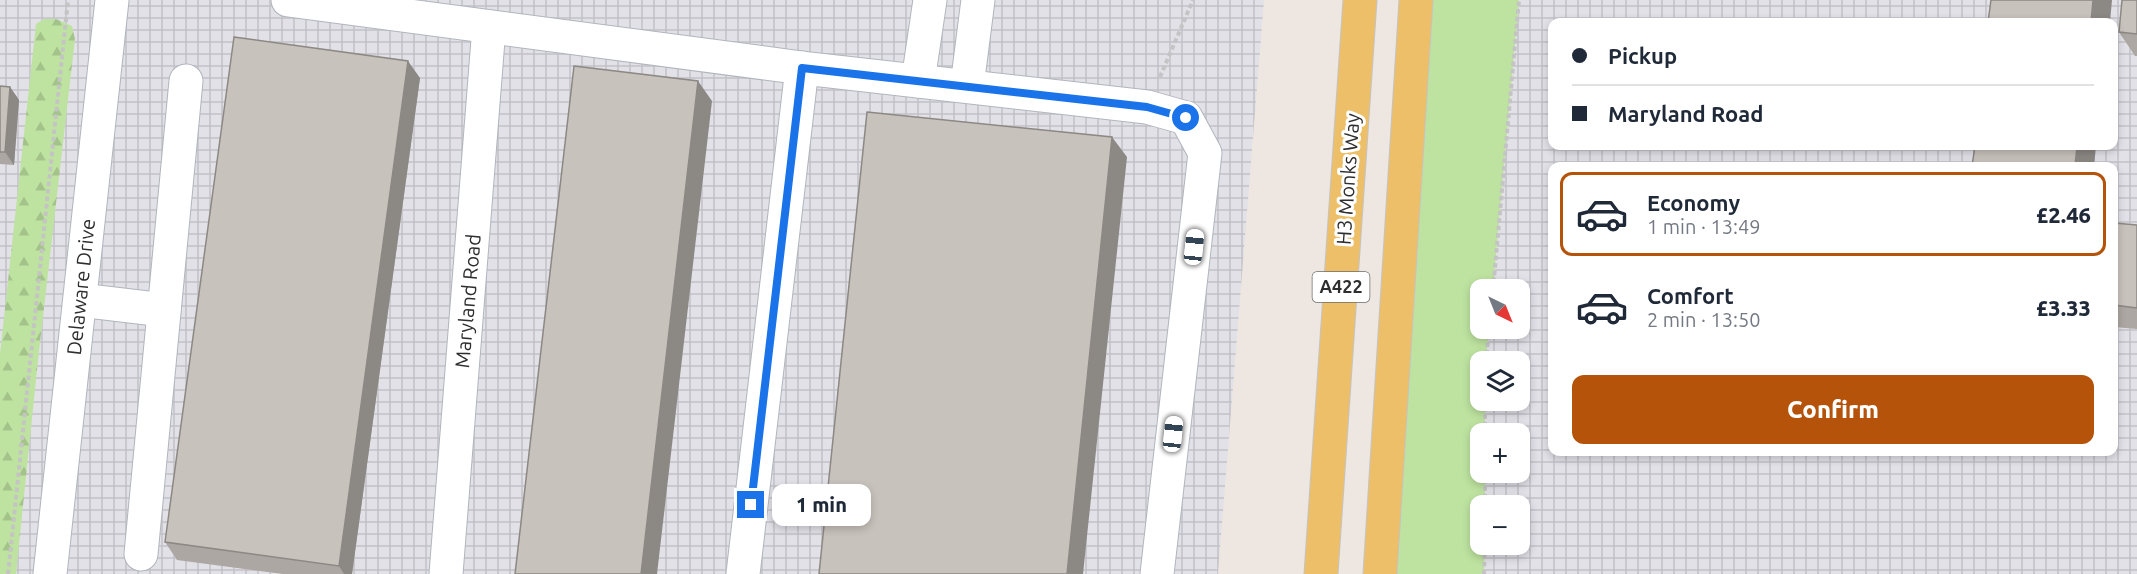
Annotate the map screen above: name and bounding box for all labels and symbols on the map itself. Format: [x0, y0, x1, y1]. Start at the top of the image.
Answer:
route start [1172, 104, 1199, 131]
street label: H3 Monks Way [1331, 112, 1364, 245]
street label: Delaware Drive [62, 218, 99, 356]
car [1183, 228, 1205, 266]
street label: Maryland Road [450, 233, 485, 369]
road number: A422 [1312, 272, 1370, 302]
north arrow [1470, 279, 1530, 339]
car [1162, 415, 1184, 453]
callout: 1 min [772, 484, 871, 526]
route end [737, 491, 764, 518]

